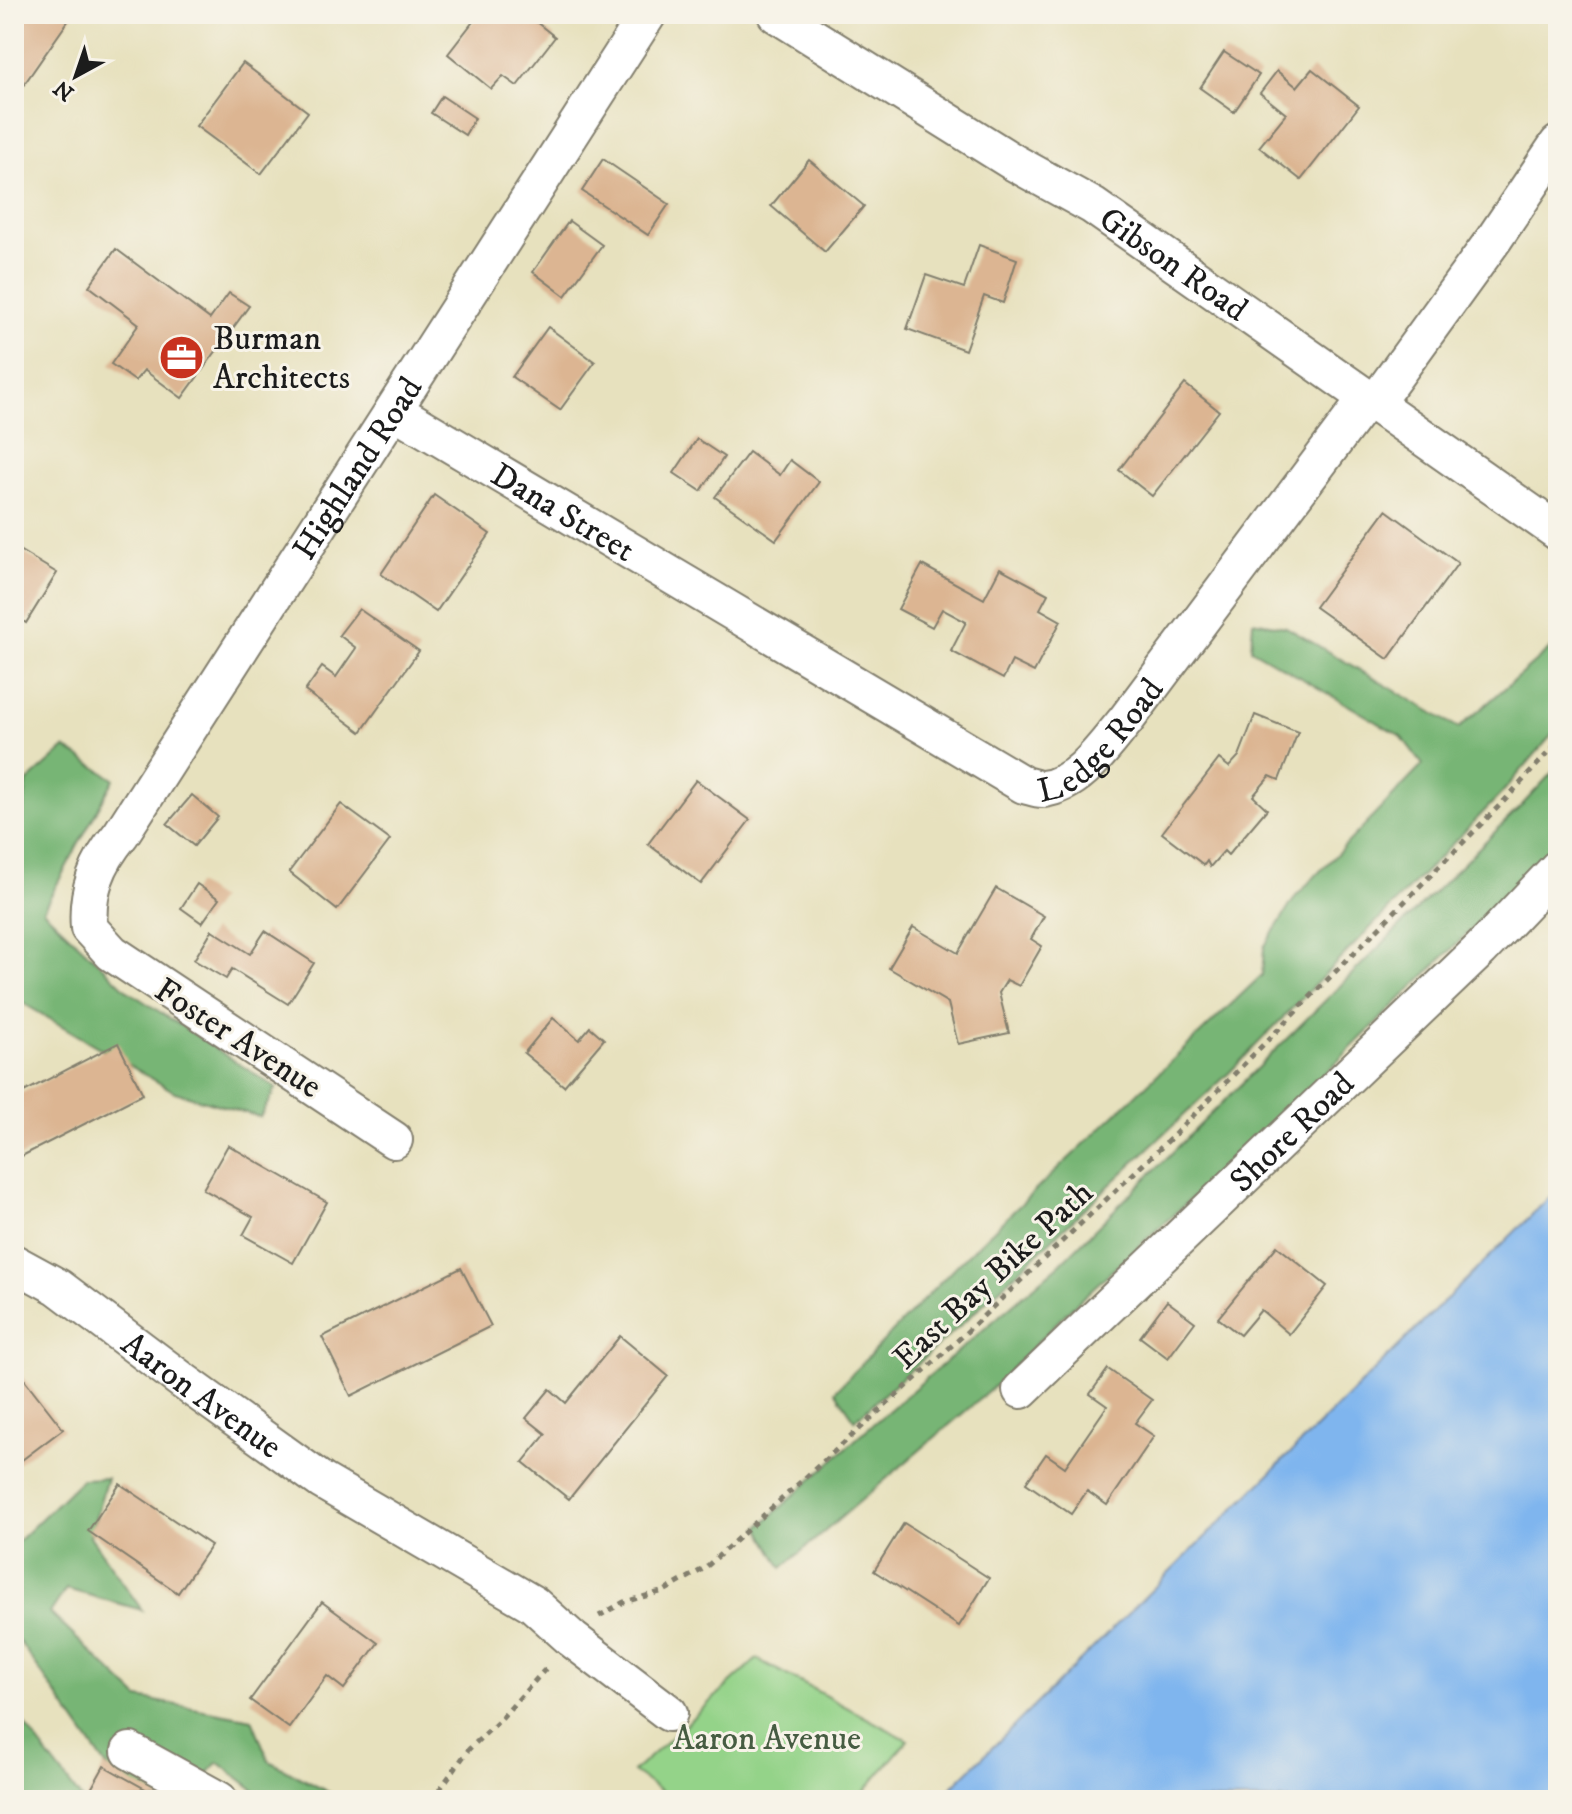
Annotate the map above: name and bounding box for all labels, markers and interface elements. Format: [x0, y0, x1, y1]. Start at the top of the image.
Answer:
north arrow [36, 36, 116, 116]
text: N [49, 74, 80, 106]
street label: Gibson Road [1091, 198, 1256, 331]
place label: Burman Architects [213, 318, 350, 399]
office icon: Burman Architects [158, 333, 206, 381]
street label: Highland Road [284, 369, 432, 568]
street label: Dana Street [483, 454, 642, 572]
street label: Ledge Road [1033, 670, 1173, 813]
street label: Foster Avenue [147, 969, 329, 1108]
street label: Shore Road [1221, 1063, 1363, 1202]
street label: East Bay Bike Path [885, 1172, 1102, 1379]
street label: Aaron Avenue [113, 1323, 290, 1468]
park label: Aaron Avenue [673, 1718, 861, 1760]

